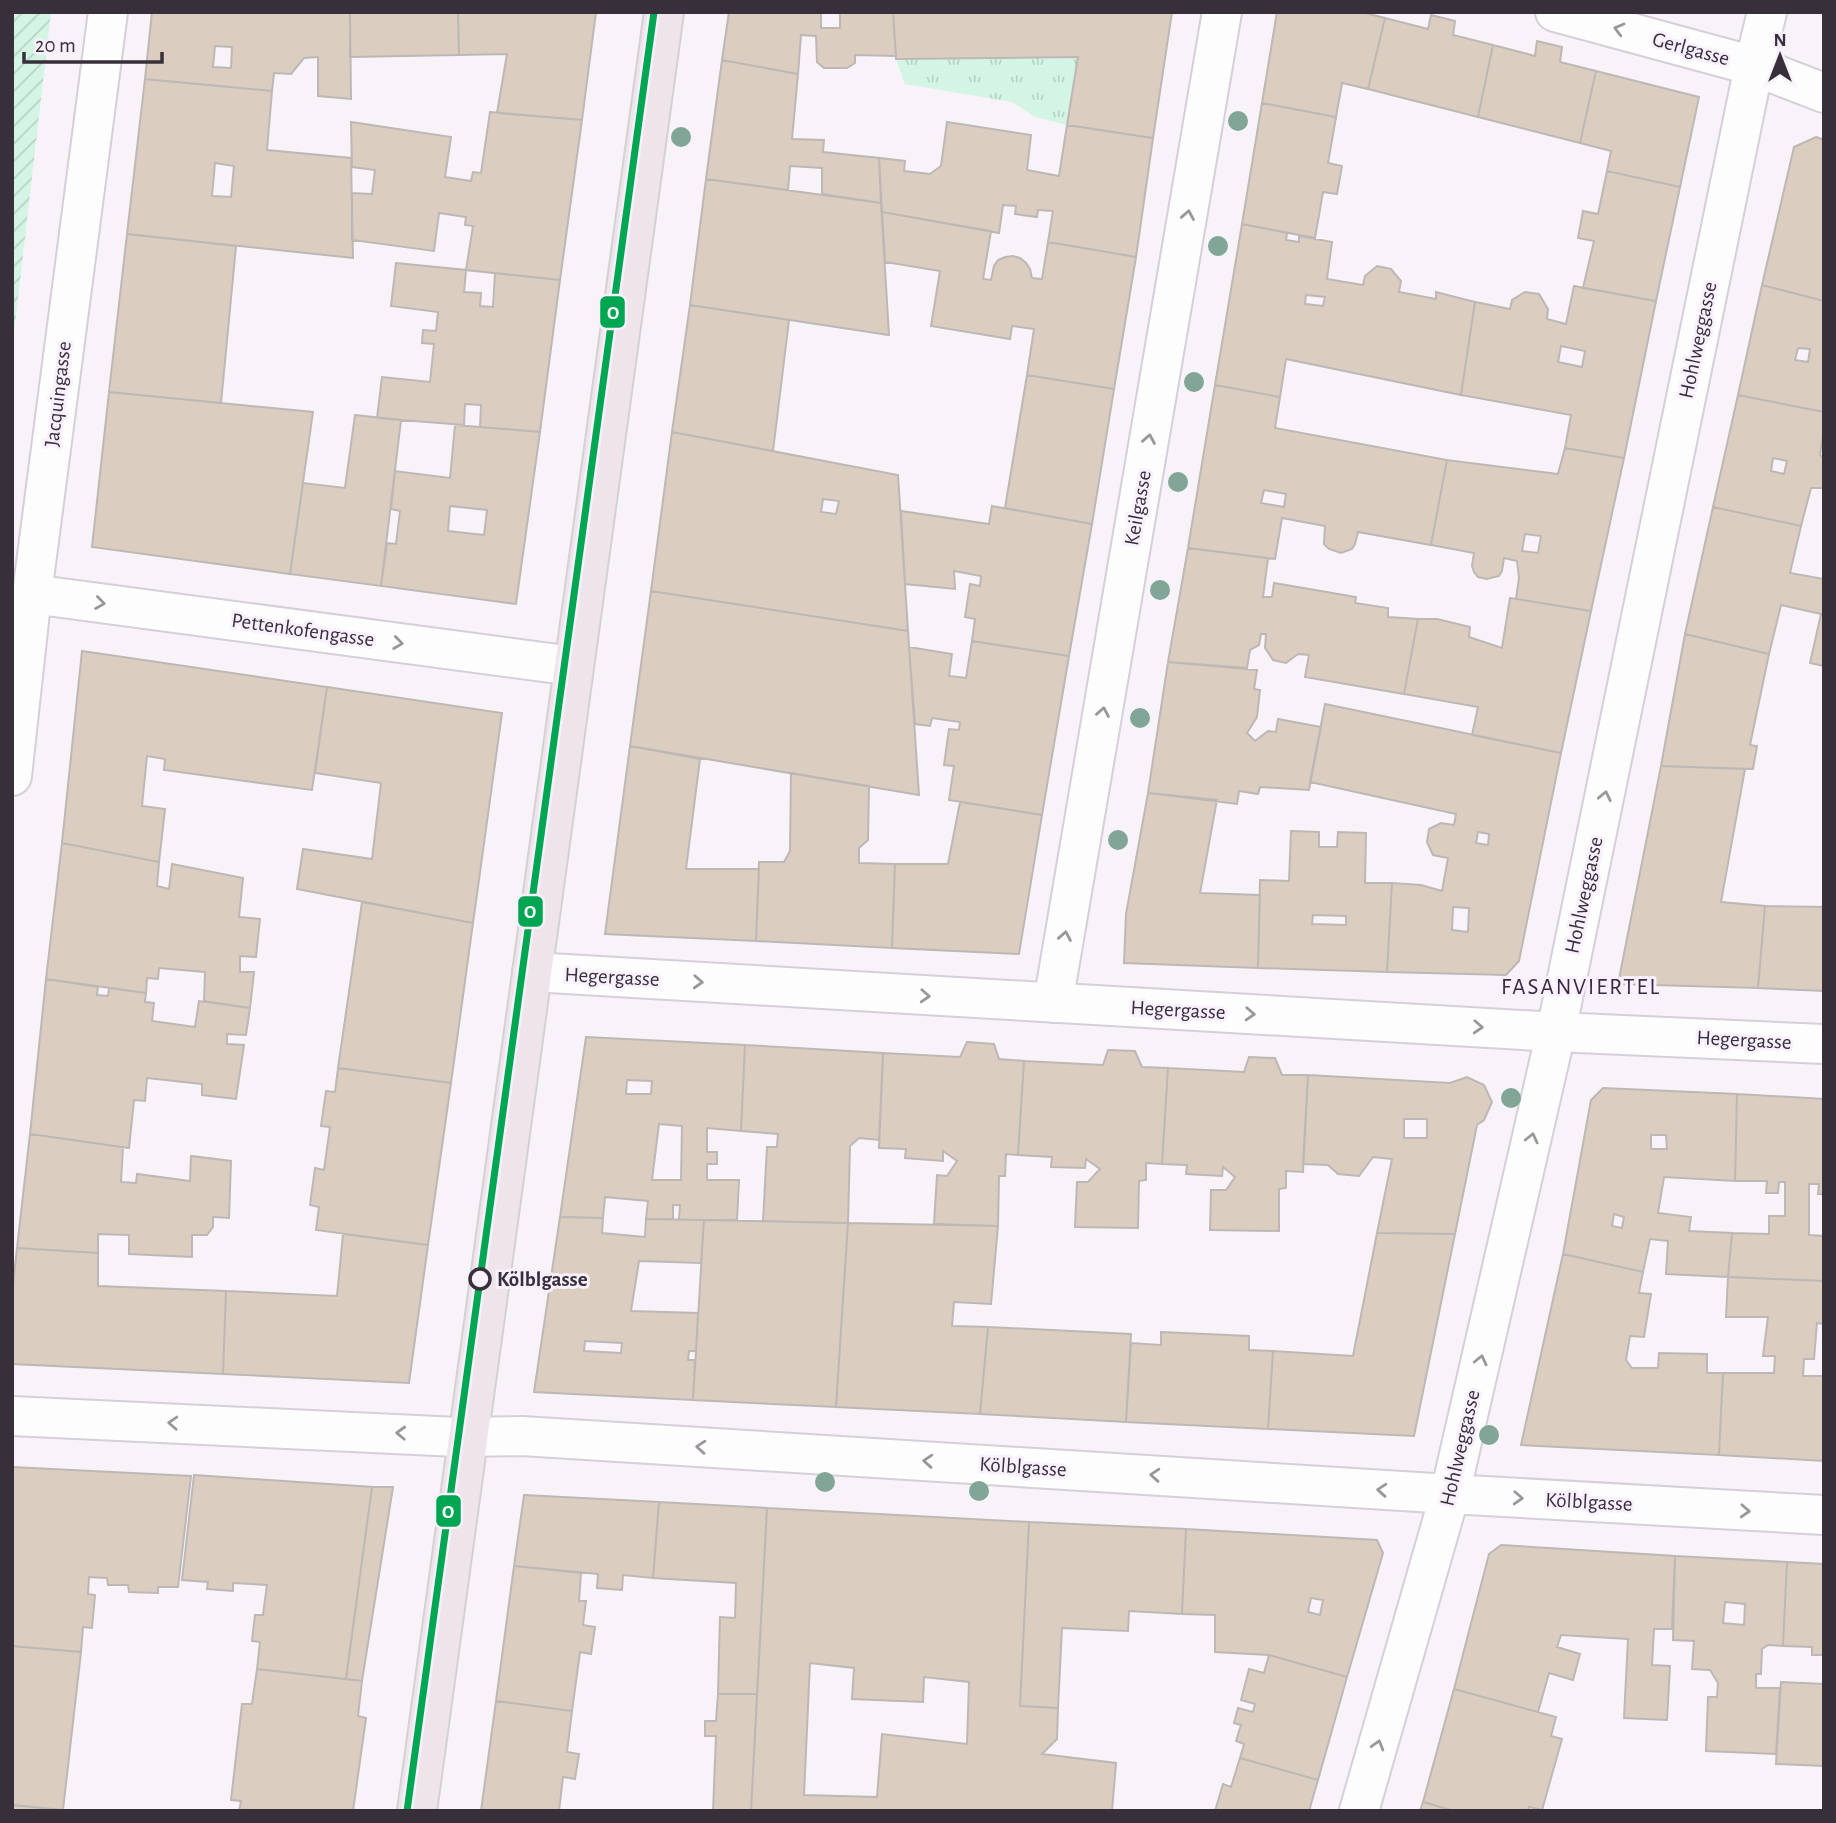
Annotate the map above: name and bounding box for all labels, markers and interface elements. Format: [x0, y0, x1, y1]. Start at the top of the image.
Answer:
scale bar [24, 21, 163, 65]
north arrow [1745, 21, 1815, 91]
one-way arrow [1613, 23, 1625, 38]
street label: Gerlgasse [1650, 29, 1732, 69]
text: N [1773, 31, 1787, 50]
text: 20 m [35, 35, 76, 56]
one-way arrow [1180, 209, 1195, 221]
street label: Hohlweggasse [1675, 280, 1721, 400]
line badge: O [599, 295, 626, 329]
text: O [607, 304, 619, 323]
street label: Jacquingasse [41, 340, 75, 448]
one-way arrow [1141, 433, 1156, 445]
street label: Keilgasse [1121, 469, 1155, 547]
one-way arrow [94, 596, 106, 611]
street label: Pettenkofengasse [230, 610, 376, 650]
one-way arrow [392, 635, 404, 650]
one-way arrow [1095, 706, 1110, 717]
one-way arrow [1596, 790, 1611, 802]
street label: Hohlweggasse [1561, 835, 1607, 955]
line badge: O [517, 895, 544, 928]
text: O [524, 903, 536, 922]
one-way arrow [1057, 930, 1072, 942]
street label: Hegergasse [564, 964, 660, 990]
one-way arrow [693, 974, 704, 989]
district label: FASANVIERTEL [1501, 976, 1661, 999]
one-way arrow [920, 988, 931, 1003]
street label: Hegergasse [1130, 997, 1226, 1023]
one-way arrow [1245, 1007, 1256, 1022]
one-way arrow [1472, 1019, 1483, 1034]
street label: Hegergasse [1696, 1027, 1792, 1053]
one-way arrow [1523, 1132, 1538, 1144]
marker: Kölblgasse [469, 1268, 491, 1290]
place label: Kölblgasse [497, 1269, 588, 1290]
one-way arrow [1472, 1354, 1487, 1366]
street label: Hohlweggasse [1436, 1388, 1484, 1508]
one-way arrow [168, 1416, 179, 1431]
one-way arrow [395, 1426, 406, 1441]
one-way arrow [695, 1440, 706, 1455]
street label: Kölblgasse [979, 1453, 1067, 1481]
one-way arrow [922, 1454, 933, 1469]
one-way arrow [1149, 1468, 1160, 1483]
one-way arrow [1376, 1482, 1387, 1497]
street label: Kölblgasse [1545, 1489, 1633, 1515]
one-way arrow [1513, 1490, 1524, 1505]
line badge: O [435, 1494, 462, 1528]
text: O [442, 1503, 454, 1522]
one-way arrow [1740, 1503, 1751, 1518]
one-way arrow [1369, 1739, 1384, 1751]

